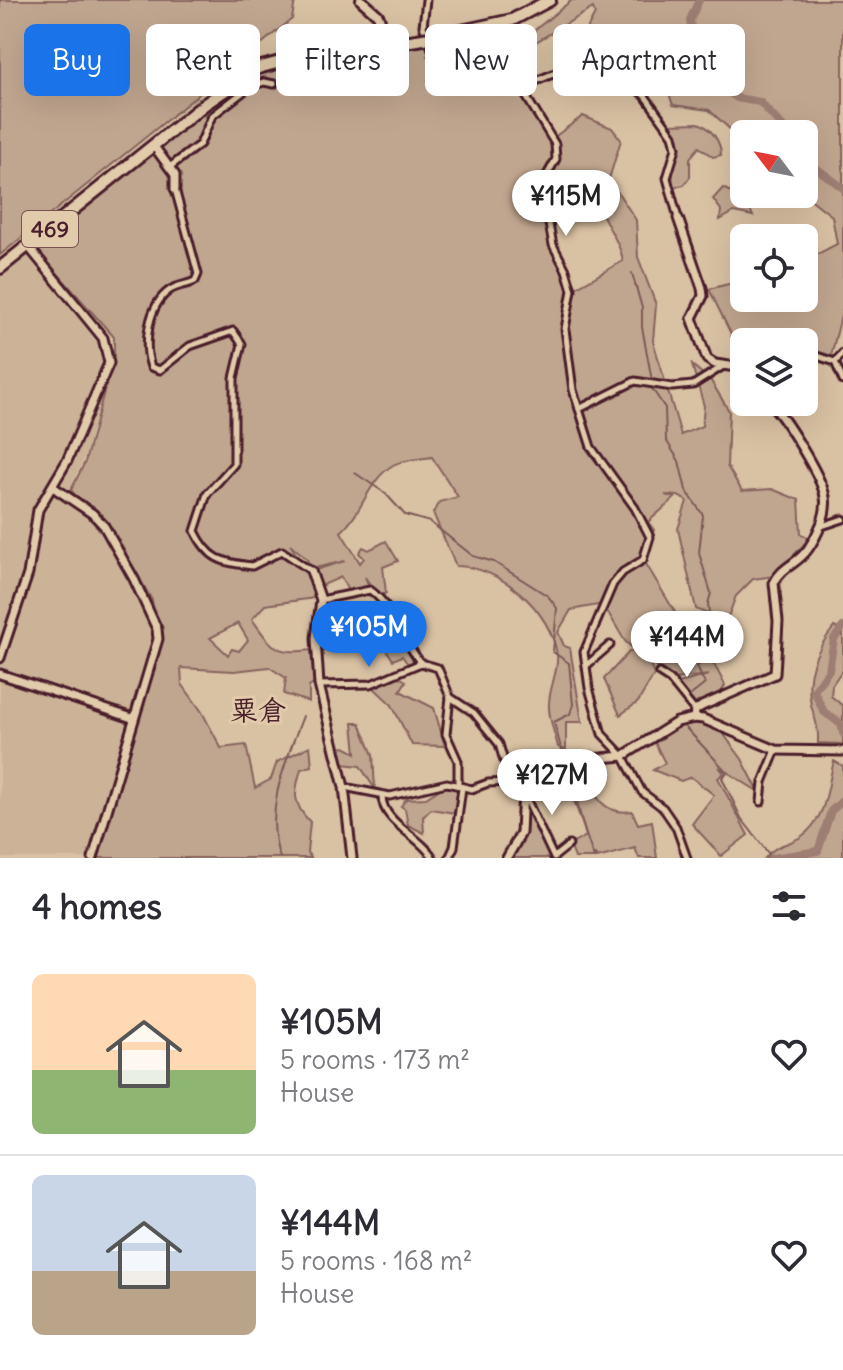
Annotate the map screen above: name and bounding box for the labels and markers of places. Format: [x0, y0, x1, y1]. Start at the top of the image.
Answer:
pin: ¥115M [510, 170, 622, 238]
pin: ¥105M [313, 601, 425, 669]
pin: ¥144M [631, 611, 743, 679]
pin: ¥127M [496, 749, 608, 817]

